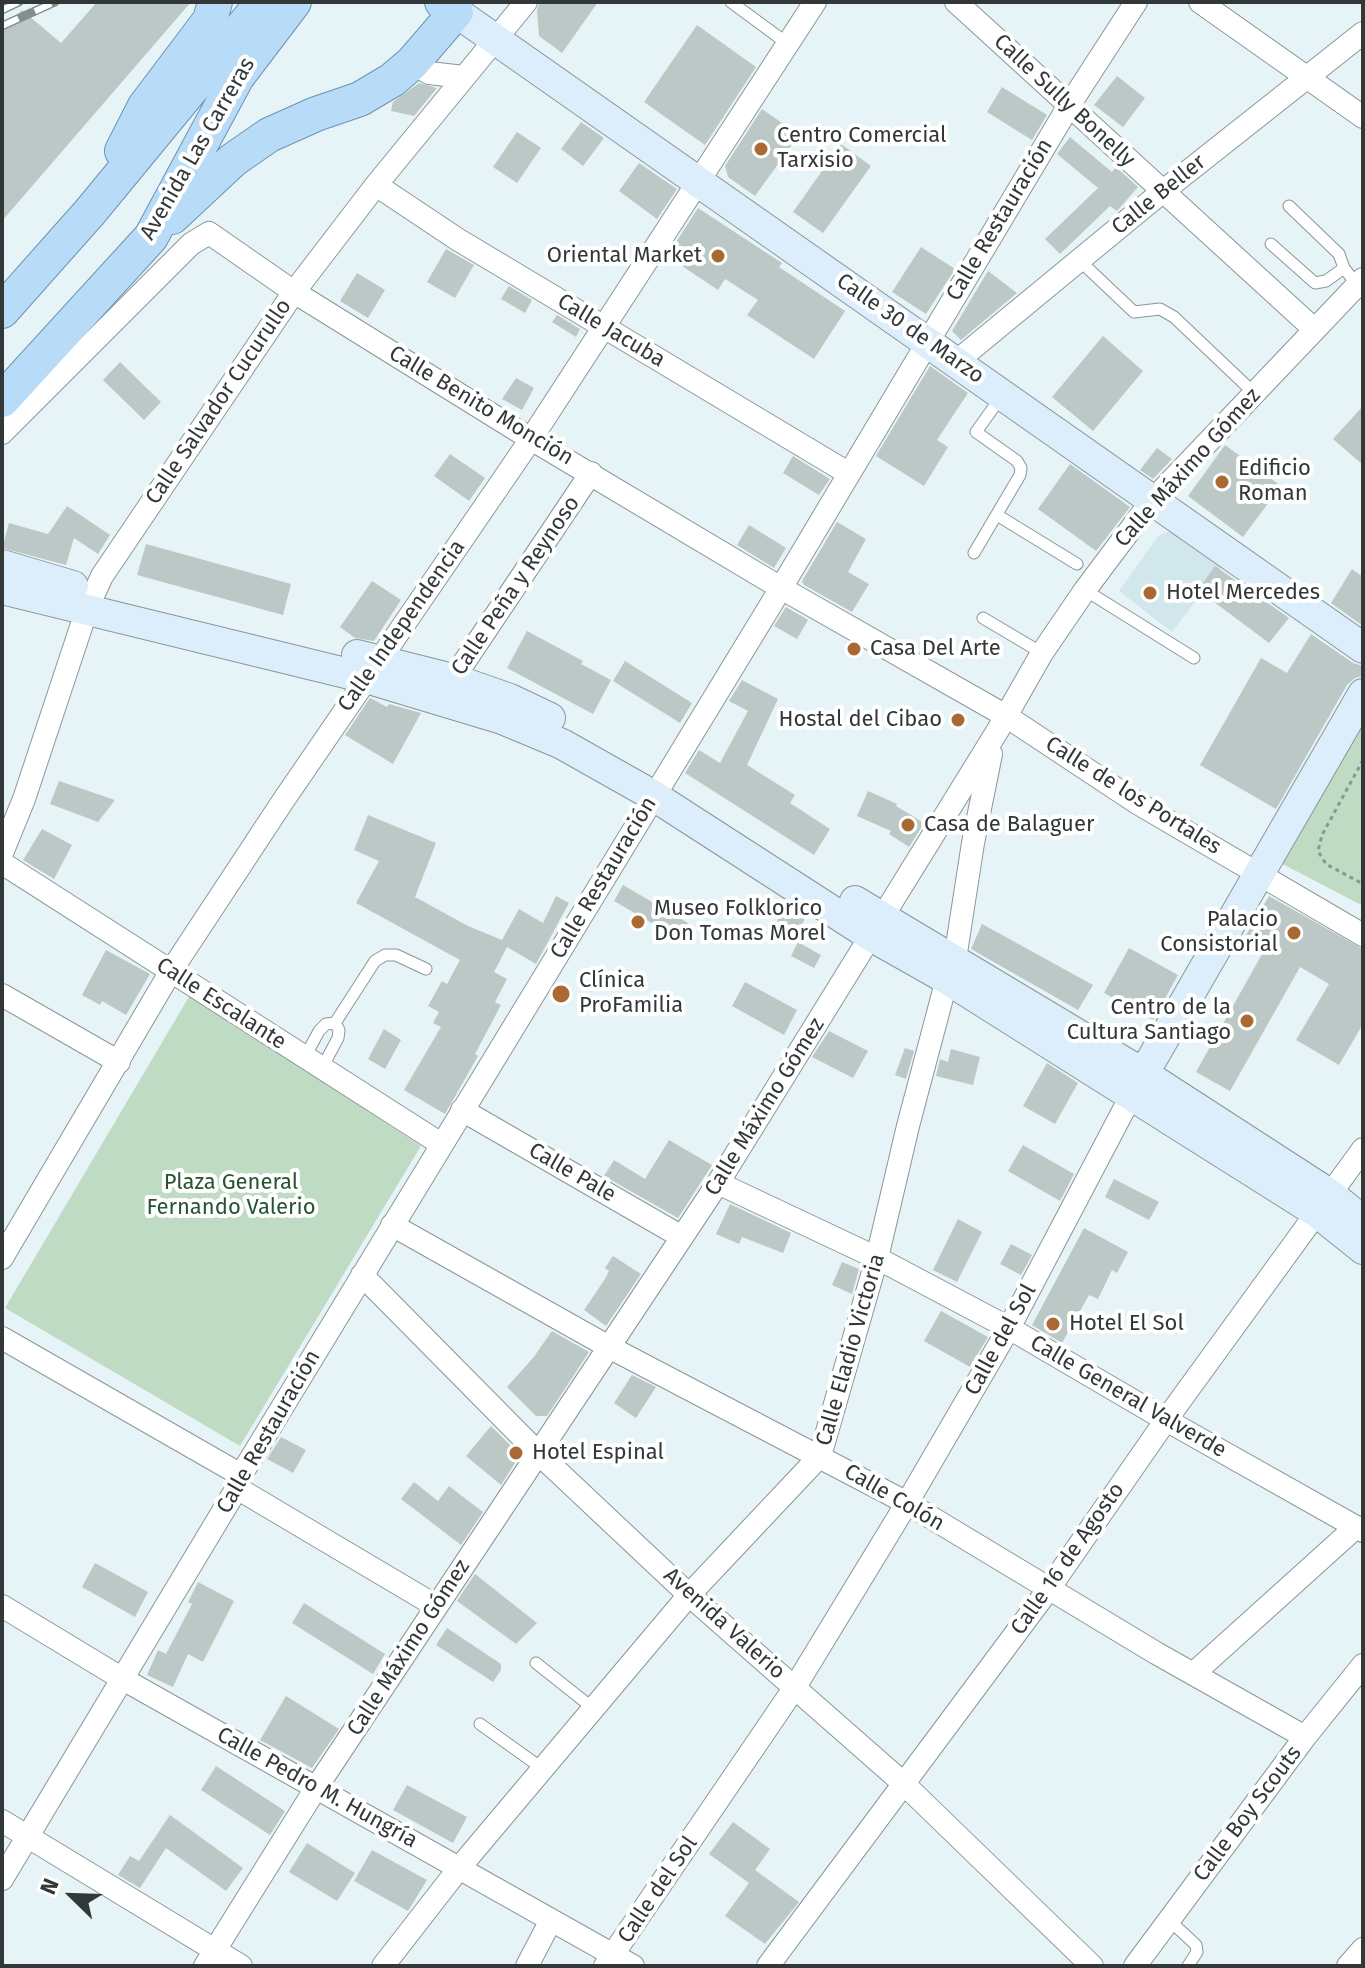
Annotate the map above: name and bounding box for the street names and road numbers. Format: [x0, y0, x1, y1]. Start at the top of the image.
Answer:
street label: Calle Sully Bonelly [988, 29, 1140, 173]
street label: Avenida Las Carreras [135, 53, 261, 245]
street label: Calle Restauración [941, 134, 1059, 306]
street label: Calle Beller [1107, 149, 1211, 241]
street label: Calle 30 de Marzo [831, 268, 989, 390]
street label: Calle Jacuba [552, 289, 670, 373]
street label: Calle Salvador Cucurullo [140, 294, 298, 510]
street label: Calle Benito Monción [384, 340, 578, 472]
street label: Calle Máximo Gómez [1110, 383, 1266, 553]
street label: Calle Peña y Reynoso [446, 491, 586, 681]
street label: Calle Independencia [333, 535, 471, 717]
street label: Calle de los Portales [1040, 731, 1226, 861]
street label: Calle Restauración [545, 792, 663, 964]
street label: Calle Escalante [151, 952, 291, 1056]
street label: Calle Máximo Gómez [699, 1013, 831, 1201]
street label: Calle Pale [524, 1138, 620, 1208]
street label: Calle Eladio Victoria [811, 1251, 891, 1449]
street label: Calle del Sol [960, 1280, 1042, 1400]
street label: Calle General Valverde [1025, 1330, 1231, 1464]
street label: Calle Restauración [211, 1346, 327, 1518]
street label: Calle Colón [839, 1459, 949, 1537]
street label: Calle 16 de Agosto [1006, 1478, 1130, 1640]
street label: Calle Máximo Gómez [342, 1555, 476, 1741]
street label: Avenida Valerio [658, 1563, 790, 1685]
street label: Calle Pedro M. Hungría [212, 1722, 422, 1854]
street label: Calle Boy Scouts [1188, 1741, 1308, 1887]
street label: Calle del Sol [613, 1832, 703, 1948]

